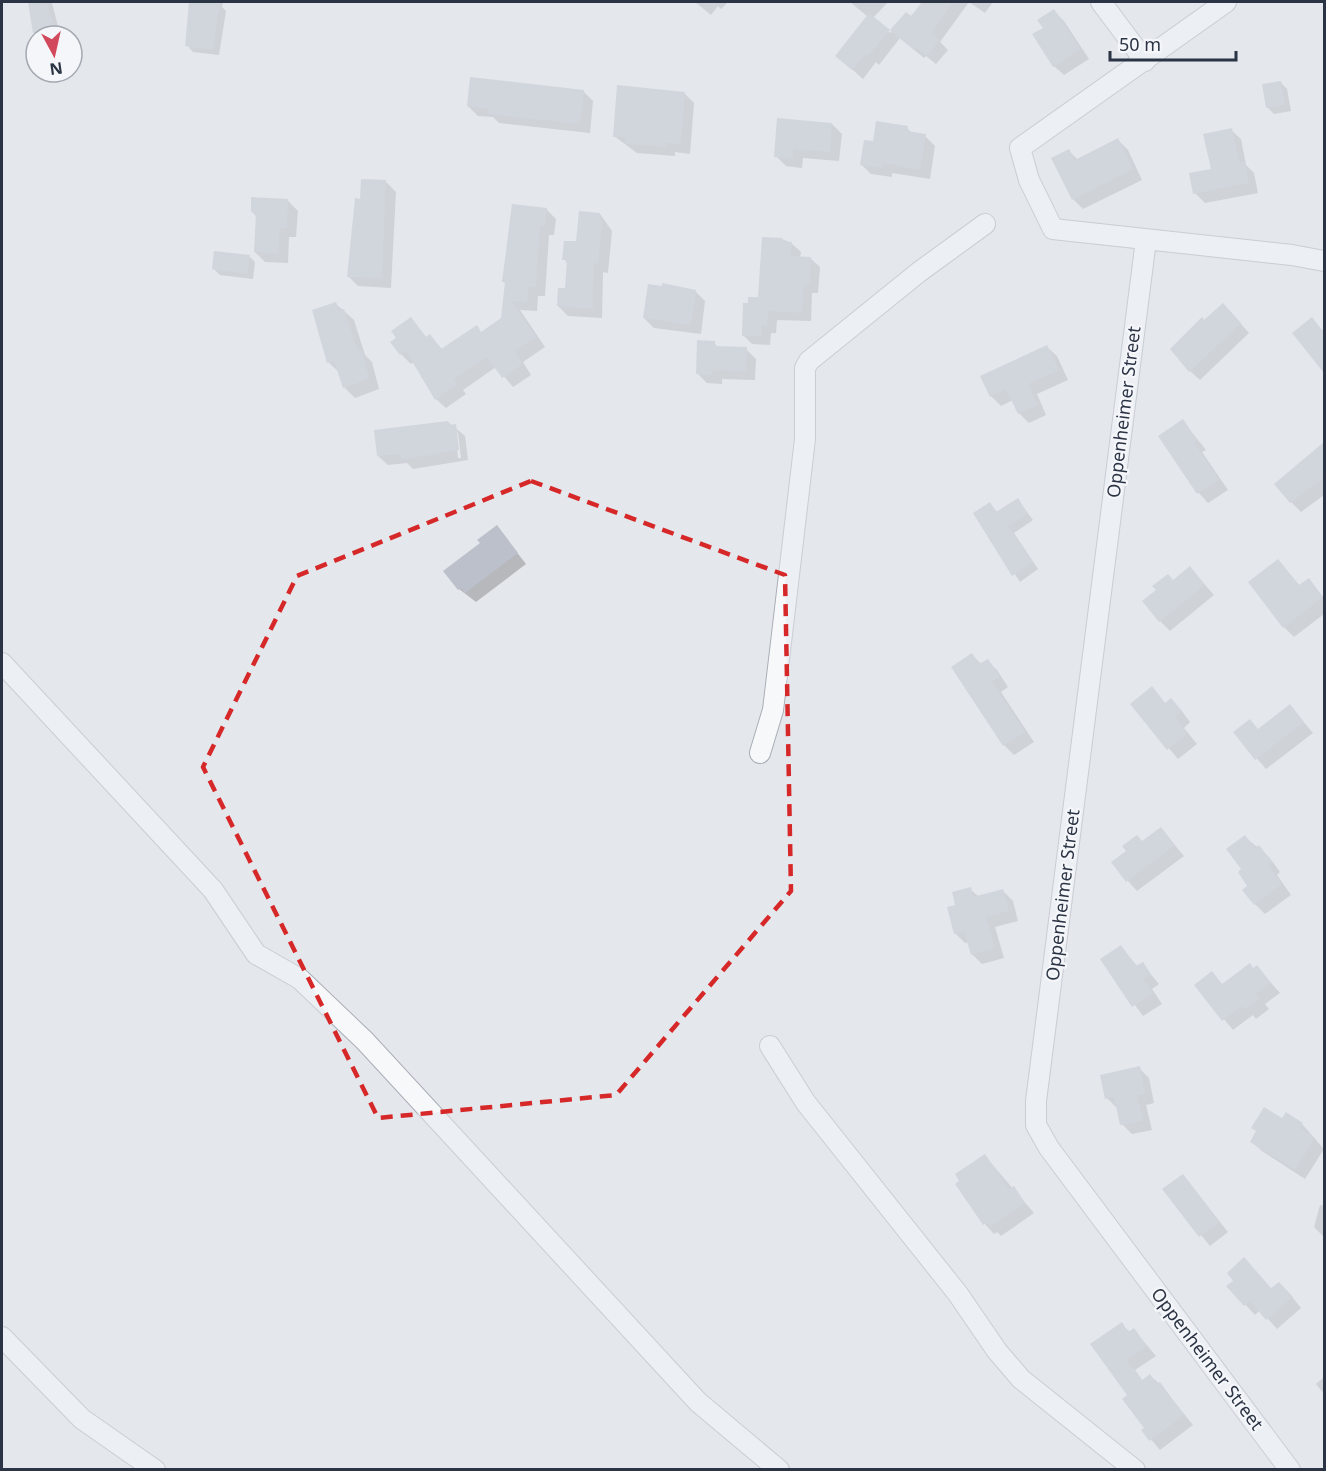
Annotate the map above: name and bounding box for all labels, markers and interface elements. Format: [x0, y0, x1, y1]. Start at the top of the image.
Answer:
north arrow [24, 24, 84, 84]
scale bar [1110, 24, 1236, 62]
text: 50 m [1119, 32, 1161, 56]
text: N [48, 57, 64, 81]
street label: Oppenheimer Street [1101, 324, 1146, 499]
street label: Oppenheimer Street [1040, 807, 1085, 982]
street label: Oppenheimer Street [1146, 1282, 1270, 1435]

